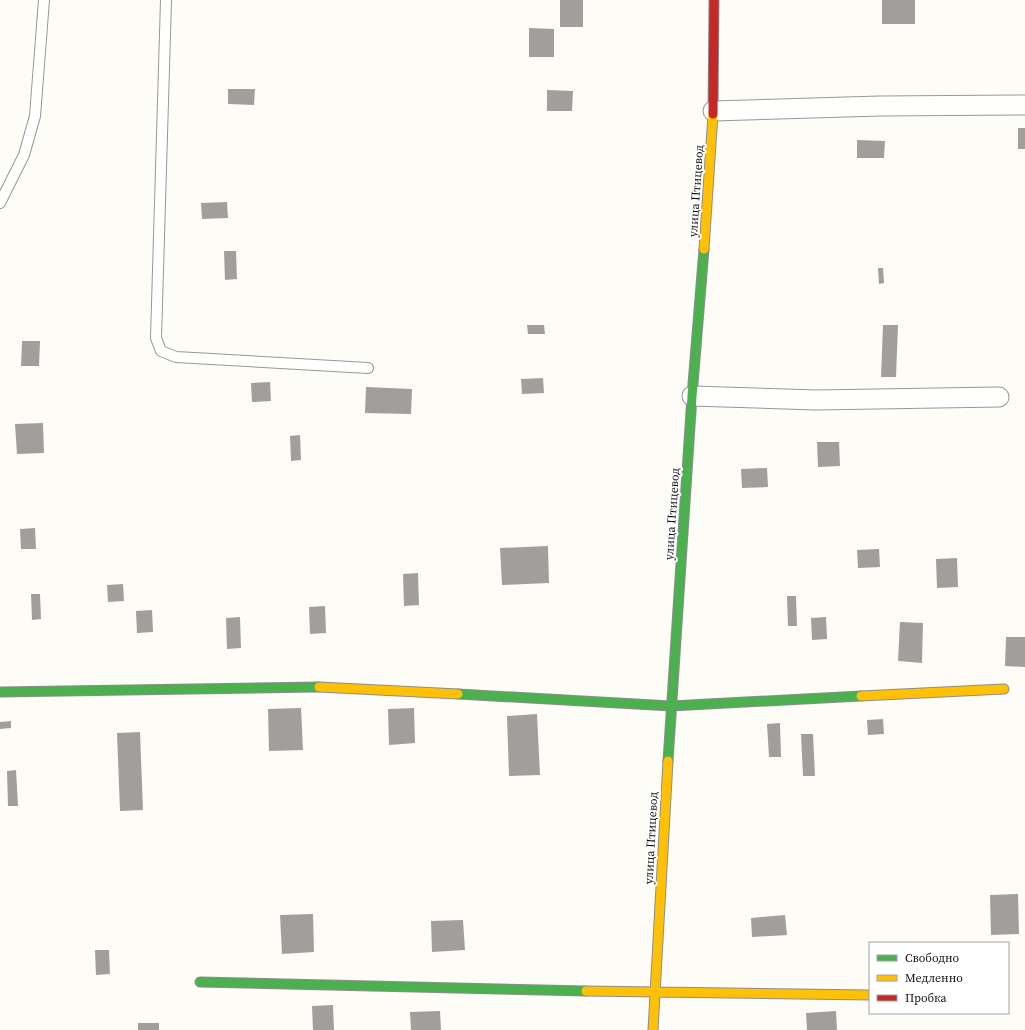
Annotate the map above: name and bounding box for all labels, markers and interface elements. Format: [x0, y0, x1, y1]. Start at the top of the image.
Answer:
street label: улица Птицевод [685, 144, 707, 238]
street label: улица Птицевод [661, 467, 683, 561]
street label: улица Птицевод [641, 791, 661, 885]
legend [869, 942, 1009, 1014]
text: Свободно [905, 950, 960, 966]
text: Медленно [905, 970, 963, 986]
text: Пробка [905, 990, 948, 1006]

